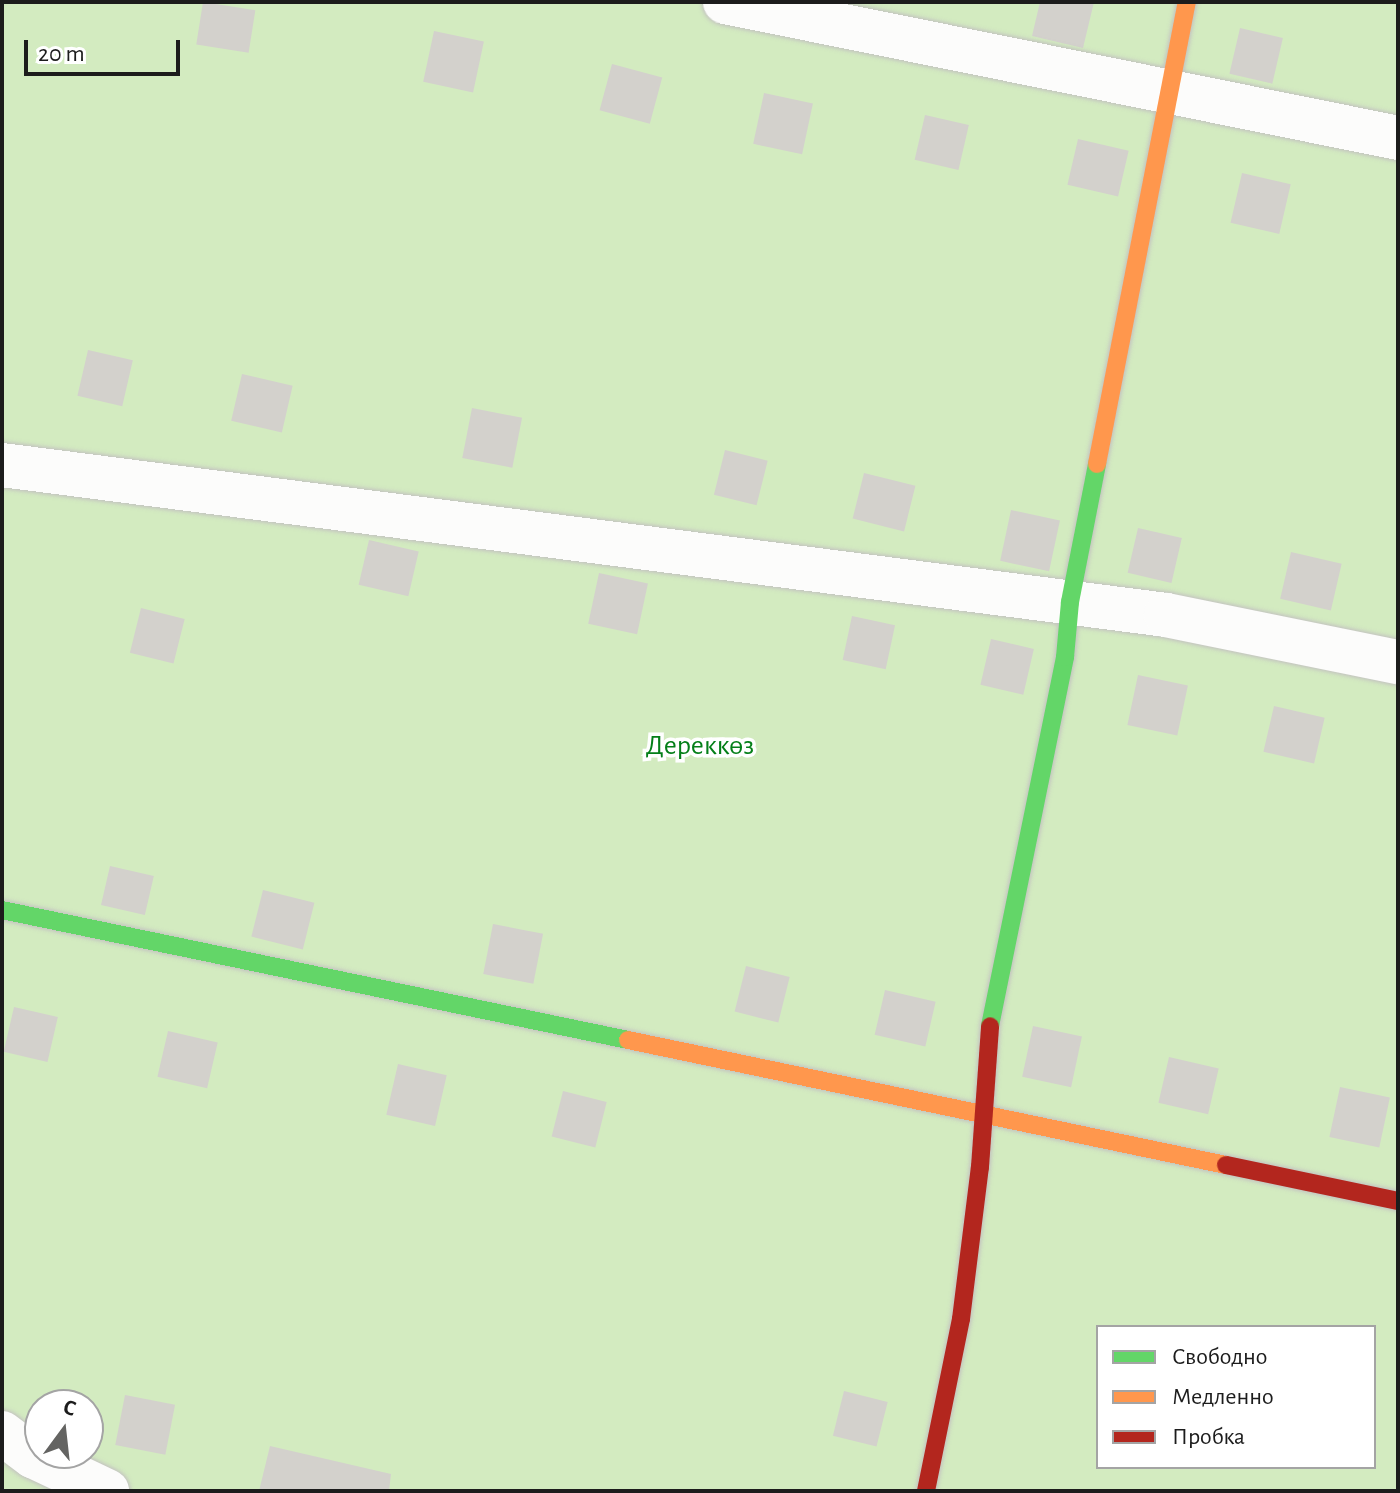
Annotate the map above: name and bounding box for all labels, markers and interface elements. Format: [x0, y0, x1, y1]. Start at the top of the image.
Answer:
scale bar [28, 24, 184, 74]
text: 20 m [38, 42, 85, 66]
park label: Дереккөз [646, 729, 754, 763]
legend [1096, 1325, 1376, 1469]
text: Свободно [1172, 1345, 1267, 1369]
text: Медленно [1172, 1385, 1274, 1409]
north arrow [24, 1389, 104, 1469]
text: С [61, 1396, 78, 1420]
text: Пробка [1172, 1425, 1245, 1449]

